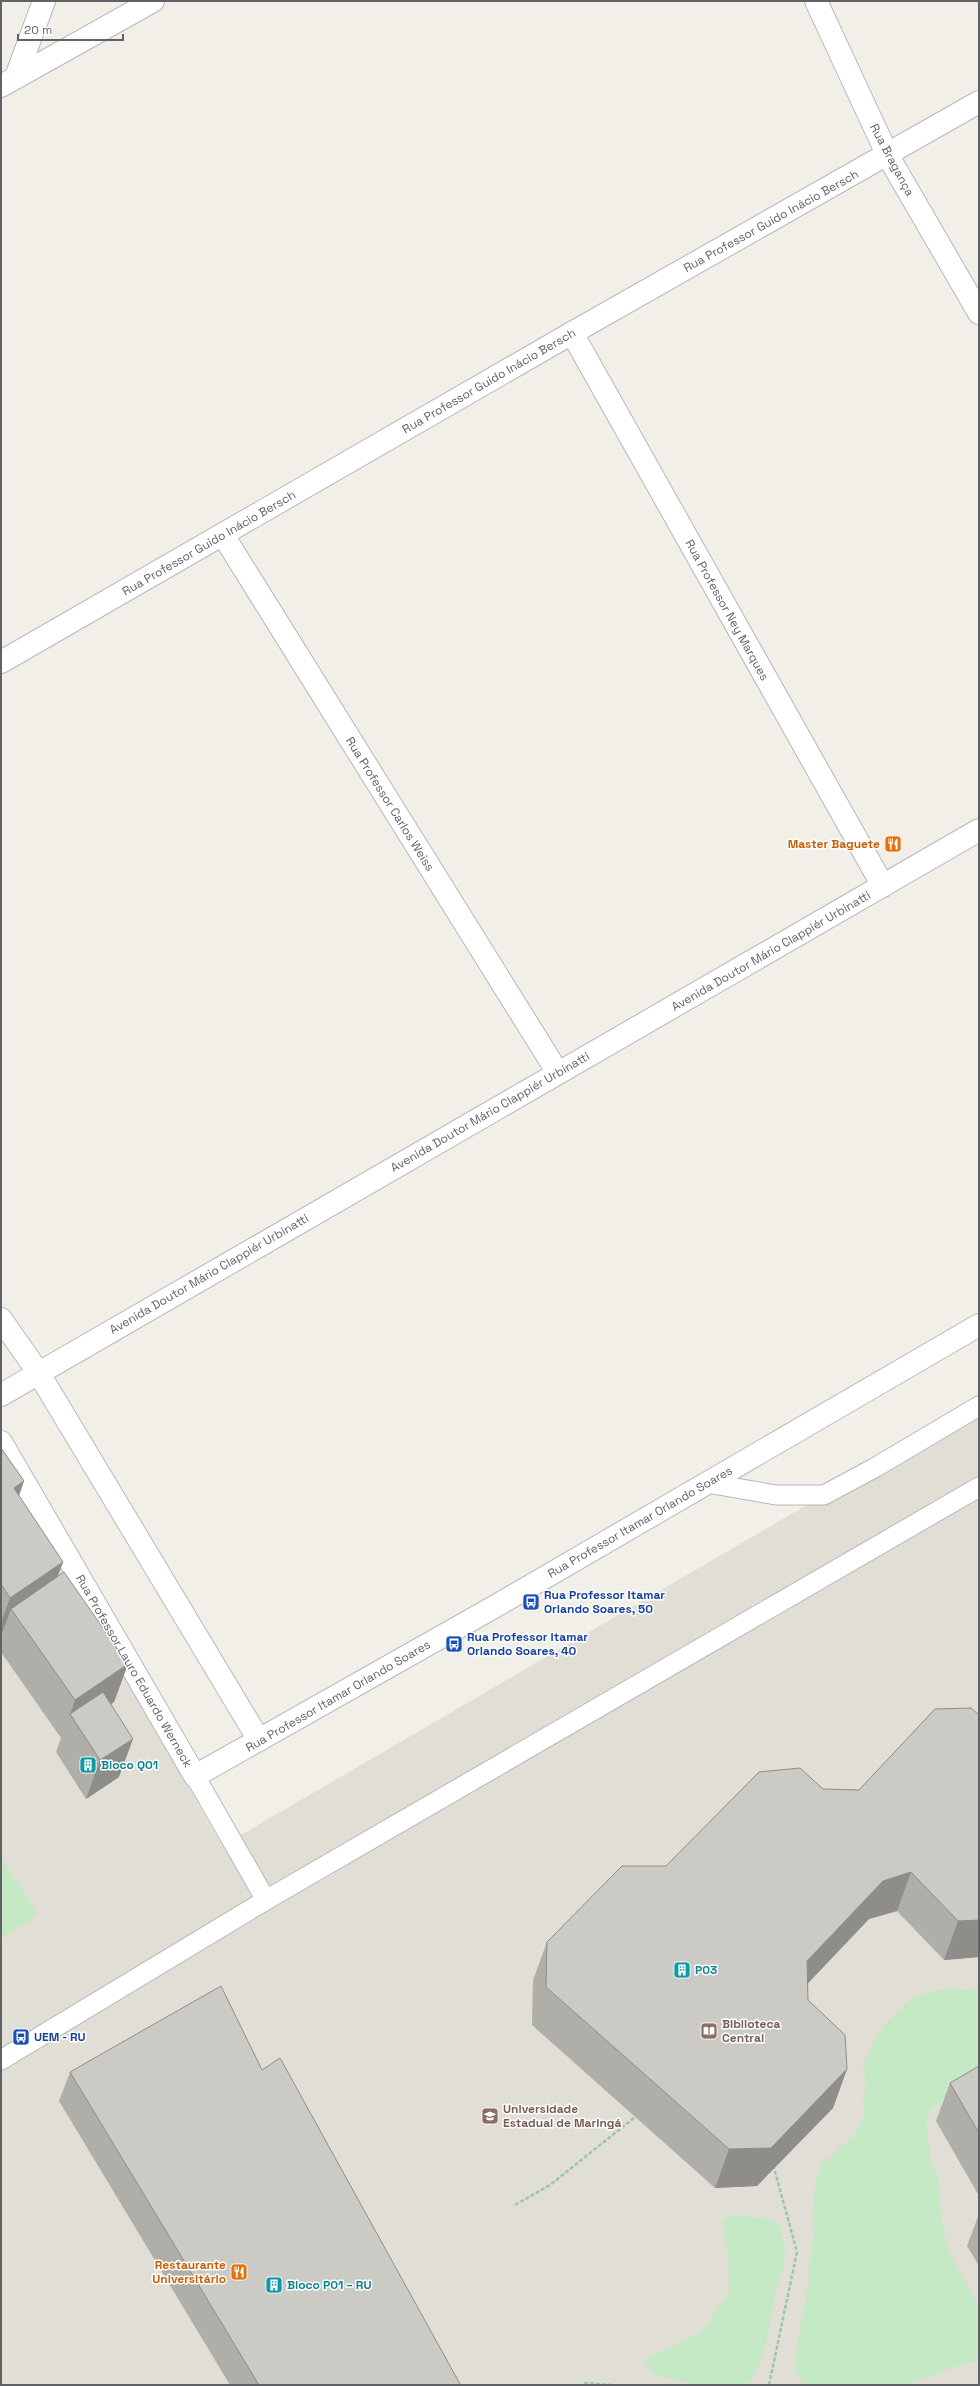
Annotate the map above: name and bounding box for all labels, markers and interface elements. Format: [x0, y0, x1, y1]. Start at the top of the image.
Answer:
scale bar [18, 16, 123, 42]
text: 20 m [24, 22, 52, 38]
street label: Rua Bragança [866, 121, 918, 199]
street label: Rua Professor Guido Inácio Bersch [681, 166, 861, 276]
street label: Rua Professor Guido Inácio Bersch [399, 325, 579, 437]
street label: Rua Professor Guido Inácio Bersch [119, 487, 299, 599]
street label: Rua Professor Ney Marques [681, 537, 773, 683]
street label: Rua Professor Carlos Weiss [342, 734, 438, 874]
restaurant icon: Master Baguete [883, 834, 903, 854]
place label: Master Baguete [788, 836, 880, 852]
street label: Avenida Doutor Mário Clappiér Urbinatti [669, 887, 874, 1015]
street label: Avenida Doutor Mário Clappiér Urbinatti [388, 1048, 593, 1176]
street label: Avenida Doutor Mário Clappiér Urbinatti [107, 1210, 312, 1338]
street label: Rua Professor Itamar Orlando Soares [545, 1462, 735, 1582]
street label: Rua Professor Lauro Eduardo Werneck [72, 1572, 196, 1771]
place label: Rua Professor Itamar Orlando Soares, 50 [544, 1587, 665, 1617]
bus stop icon: Rua Professor Itamar Orlando Soares, 50 [521, 1592, 541, 1612]
place label: Rua Professor Itamar Orlando Soares, 40 [467, 1629, 588, 1659]
bus stop icon: Rua Professor Itamar Orlando Soares, 40 [444, 1634, 464, 1654]
street label: Rua Professor Itamar Orlando Soares [243, 1636, 433, 1756]
building icon: Bloco Q01 [78, 1755, 98, 1775]
place label: Bloco Q01 [101, 1757, 158, 1773]
building icon: P03 [672, 1960, 692, 1980]
place label: P03 [695, 1962, 717, 1978]
place label: Biblioteca Central [722, 2016, 781, 2046]
library icon: Biblioteca Central [699, 2021, 719, 2041]
bus stop icon: UEM - RU [11, 2027, 31, 2047]
place label: UEM - RU [34, 2029, 86, 2045]
place label: Universidade Estadual de Maringá [503, 2101, 621, 2131]
school or university icon: Universidade Estadual de Maringá [480, 2106, 500, 2126]
place label: Restaurante Universitário [152, 2257, 226, 2287]
restaurant icon: Restaurante Universitário [229, 2262, 249, 2282]
building icon: Bloco P01 – RU [264, 2275, 284, 2295]
place label: Bloco P01 – RU [287, 2277, 372, 2293]

